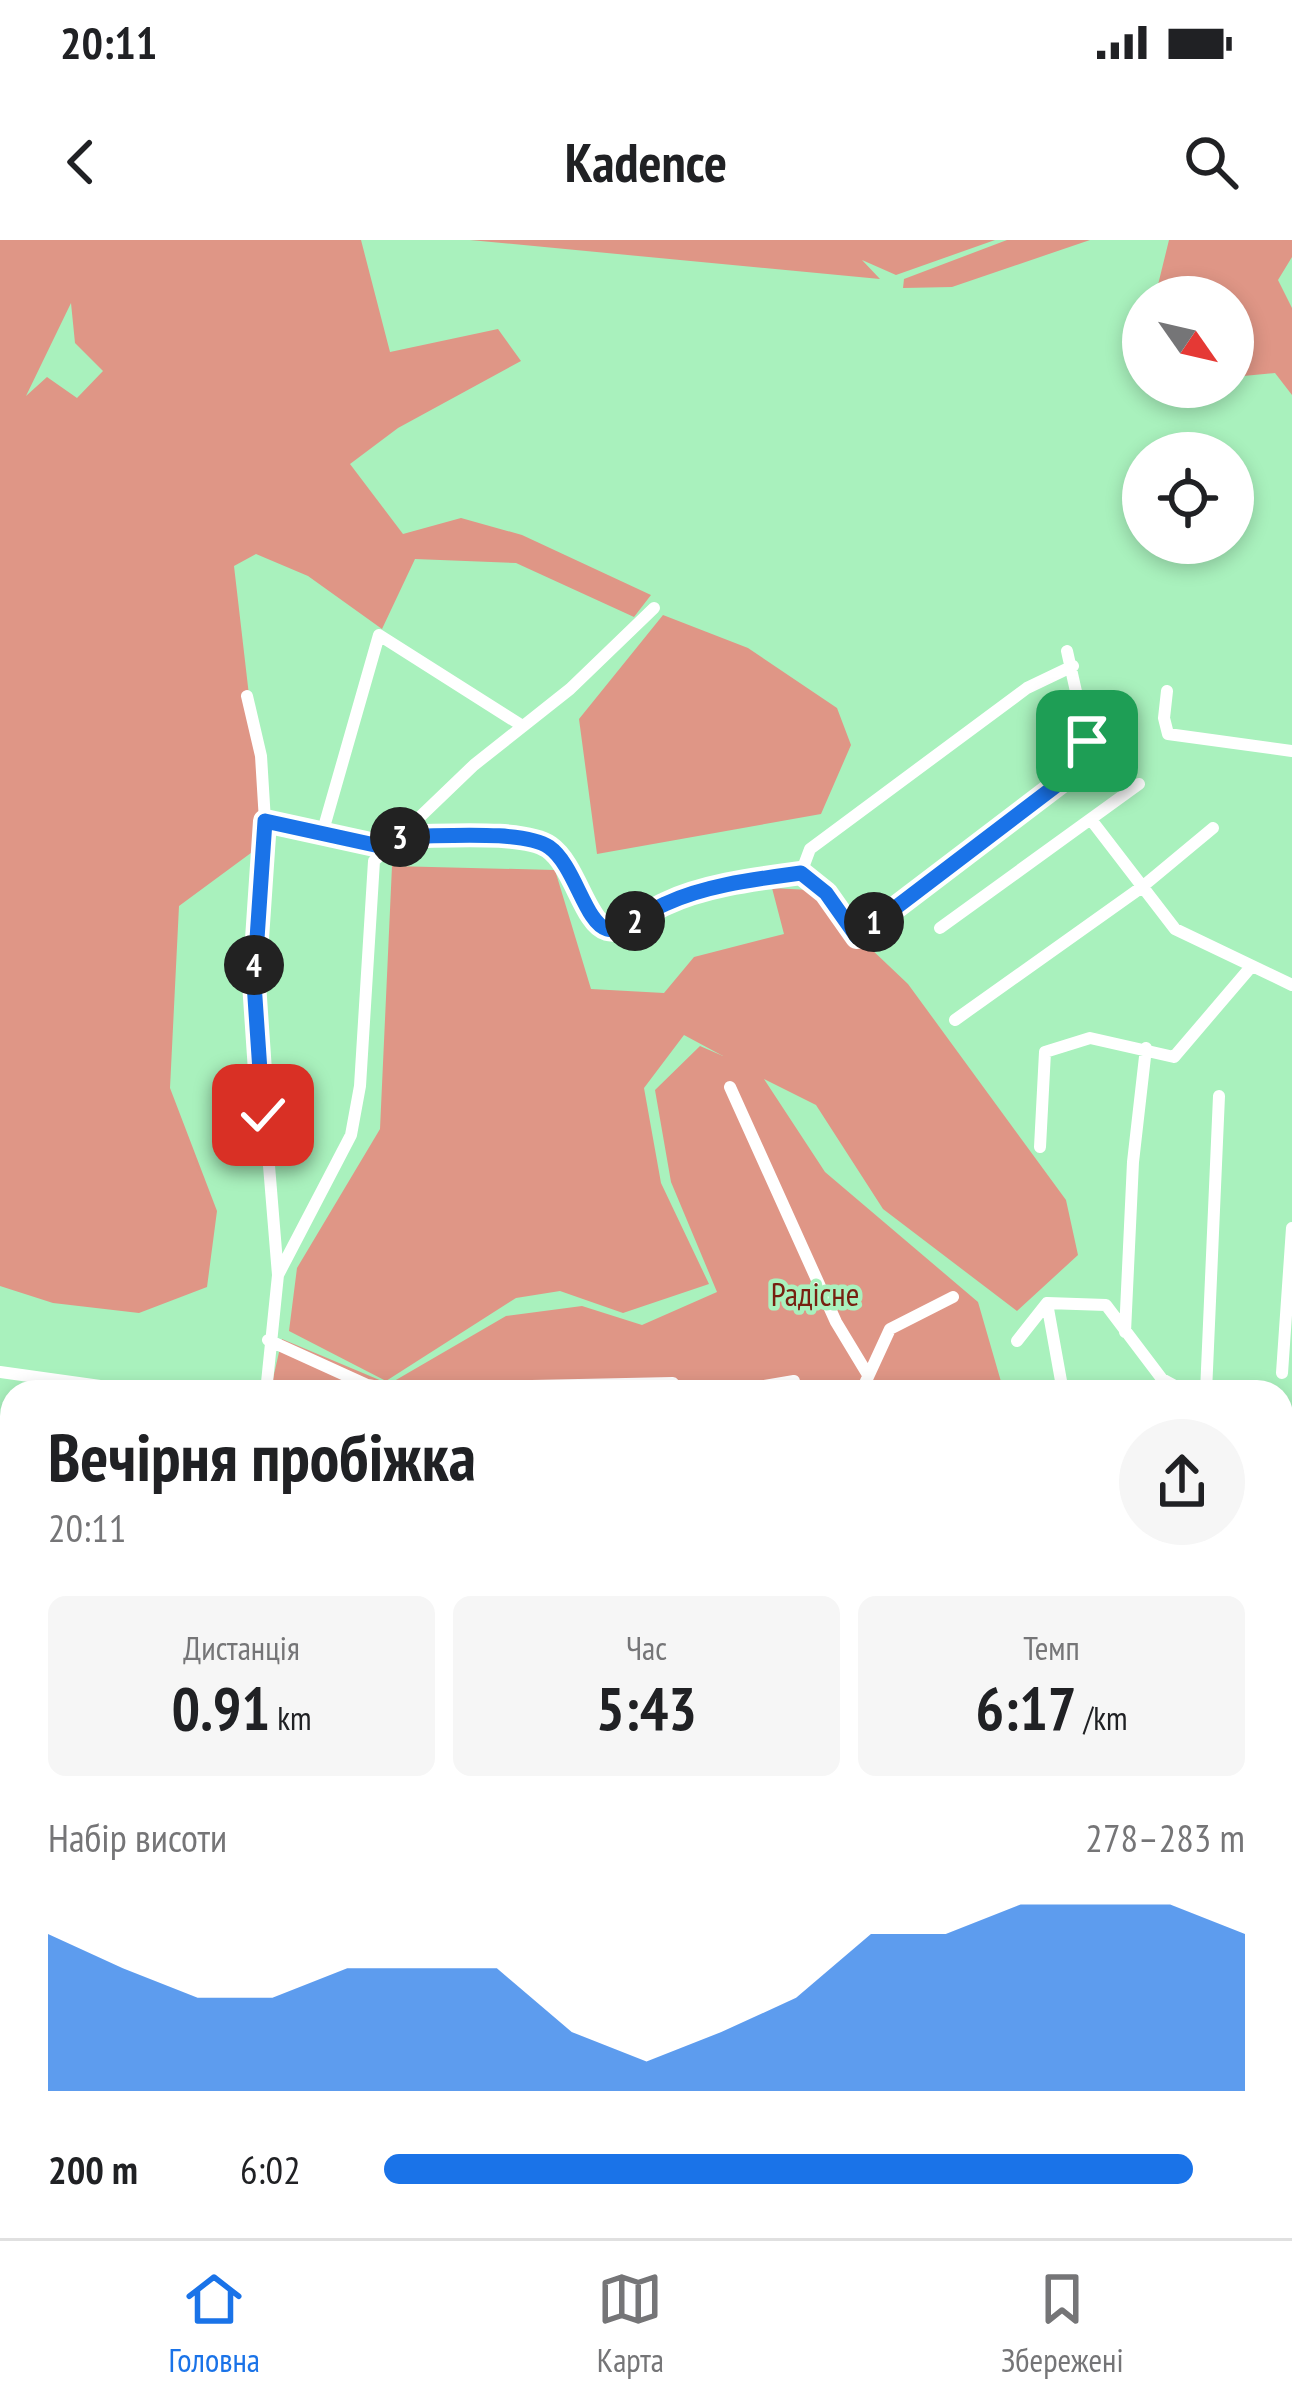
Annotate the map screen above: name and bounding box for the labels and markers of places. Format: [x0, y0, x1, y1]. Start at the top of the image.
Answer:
pin [1036, 690, 1138, 792]
pin: 3 [370, 807, 430, 867]
pin: 2 [605, 891, 665, 951]
pin: 1 [844, 892, 904, 952]
pin: 4 [224, 935, 284, 995]
pin [212, 1064, 314, 1166]

